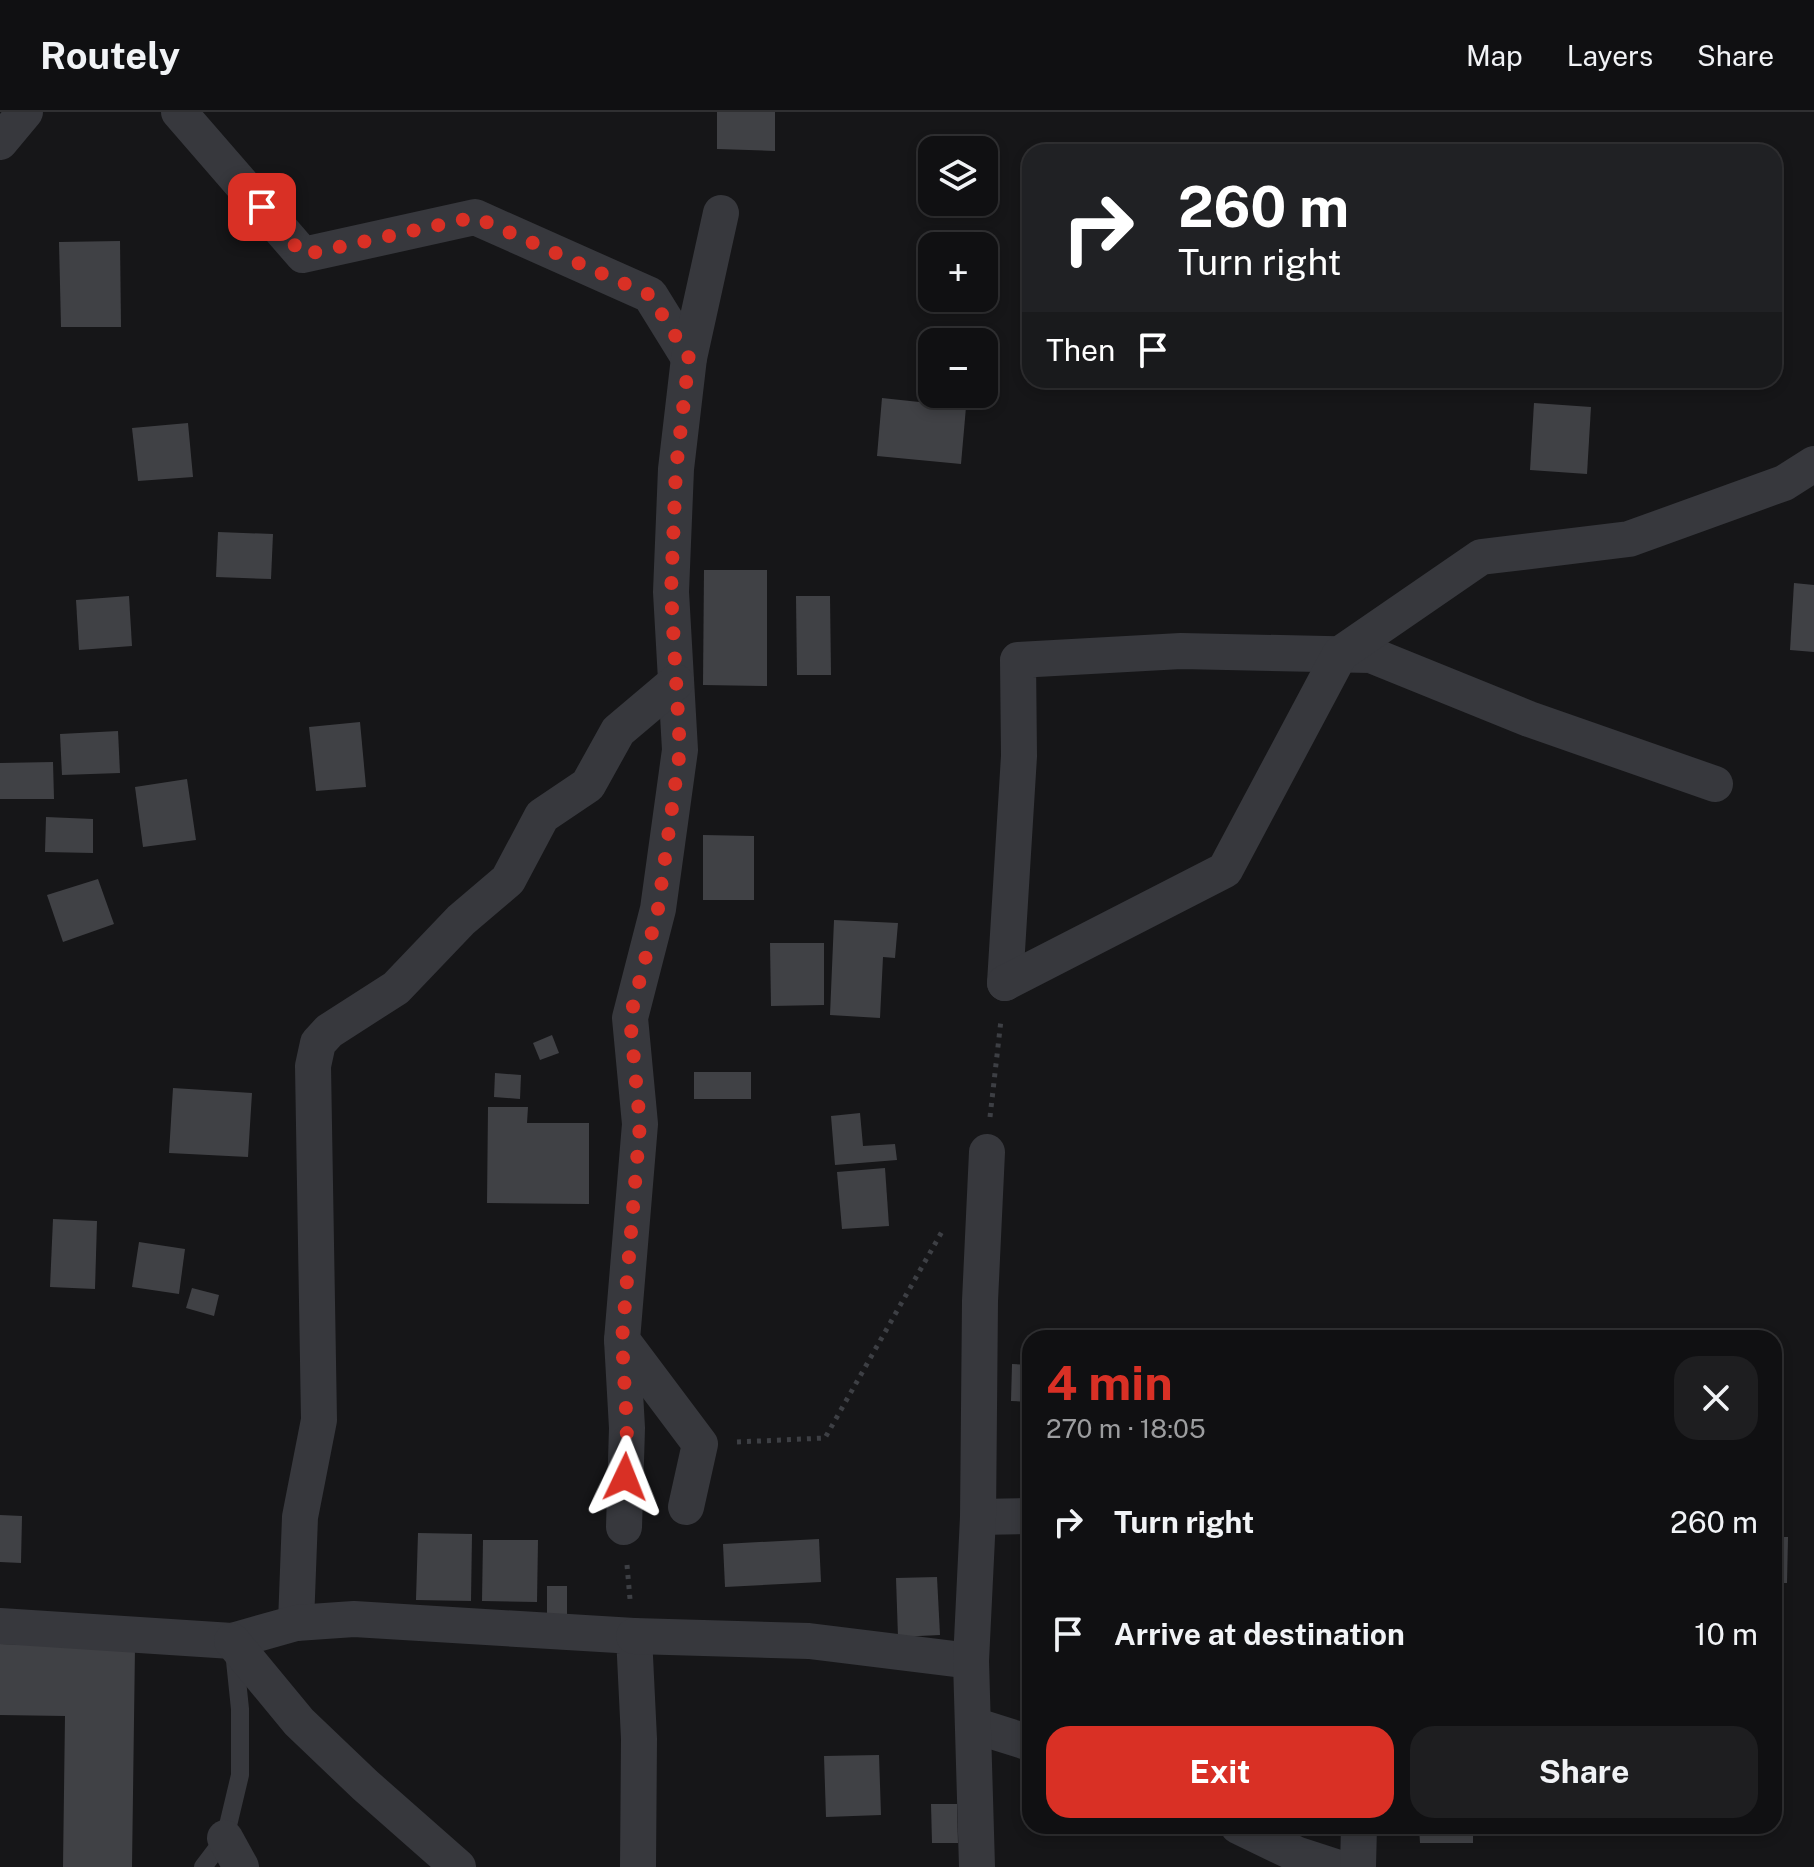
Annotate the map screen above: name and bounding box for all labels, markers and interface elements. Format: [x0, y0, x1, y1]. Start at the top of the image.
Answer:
text: Routely [40, 33, 180, 78]
text: Map [1466, 39, 1523, 72]
text: Layers [1567, 39, 1653, 72]
text: Share [1697, 39, 1774, 72]
map controls [918, 136, 998, 408]
button: layers [918, 136, 998, 216]
pin [228, 173, 296, 241]
text: 260 m [1178, 174, 1349, 240]
icon: right [1046, 176, 1150, 280]
icon: arrive [240, 185, 284, 229]
button: + [918, 232, 998, 312]
text: Turn right [1178, 241, 1341, 283]
button: − [918, 328, 998, 408]
icon: arrive [1131, 328, 1175, 372]
text: Then [1046, 332, 1115, 368]
text: 4 min [1046, 1354, 1173, 1411]
button: close [1674, 1356, 1758, 1440]
text: 270 m · 18:05 [1046, 1413, 1206, 1444]
position arrow [583, 1435, 667, 1519]
icon: right [1046, 1500, 1090, 1544]
text: Turn right [1114, 1504, 1254, 1540]
text: 260 m [1670, 1504, 1758, 1540]
icon: arrive [1046, 1612, 1090, 1656]
text: Arrive at destination [1114, 1616, 1405, 1652]
text: 10 m [1694, 1616, 1758, 1652]
button: Exit [1046, 1726, 1394, 1818]
button: Share [1410, 1726, 1758, 1818]

